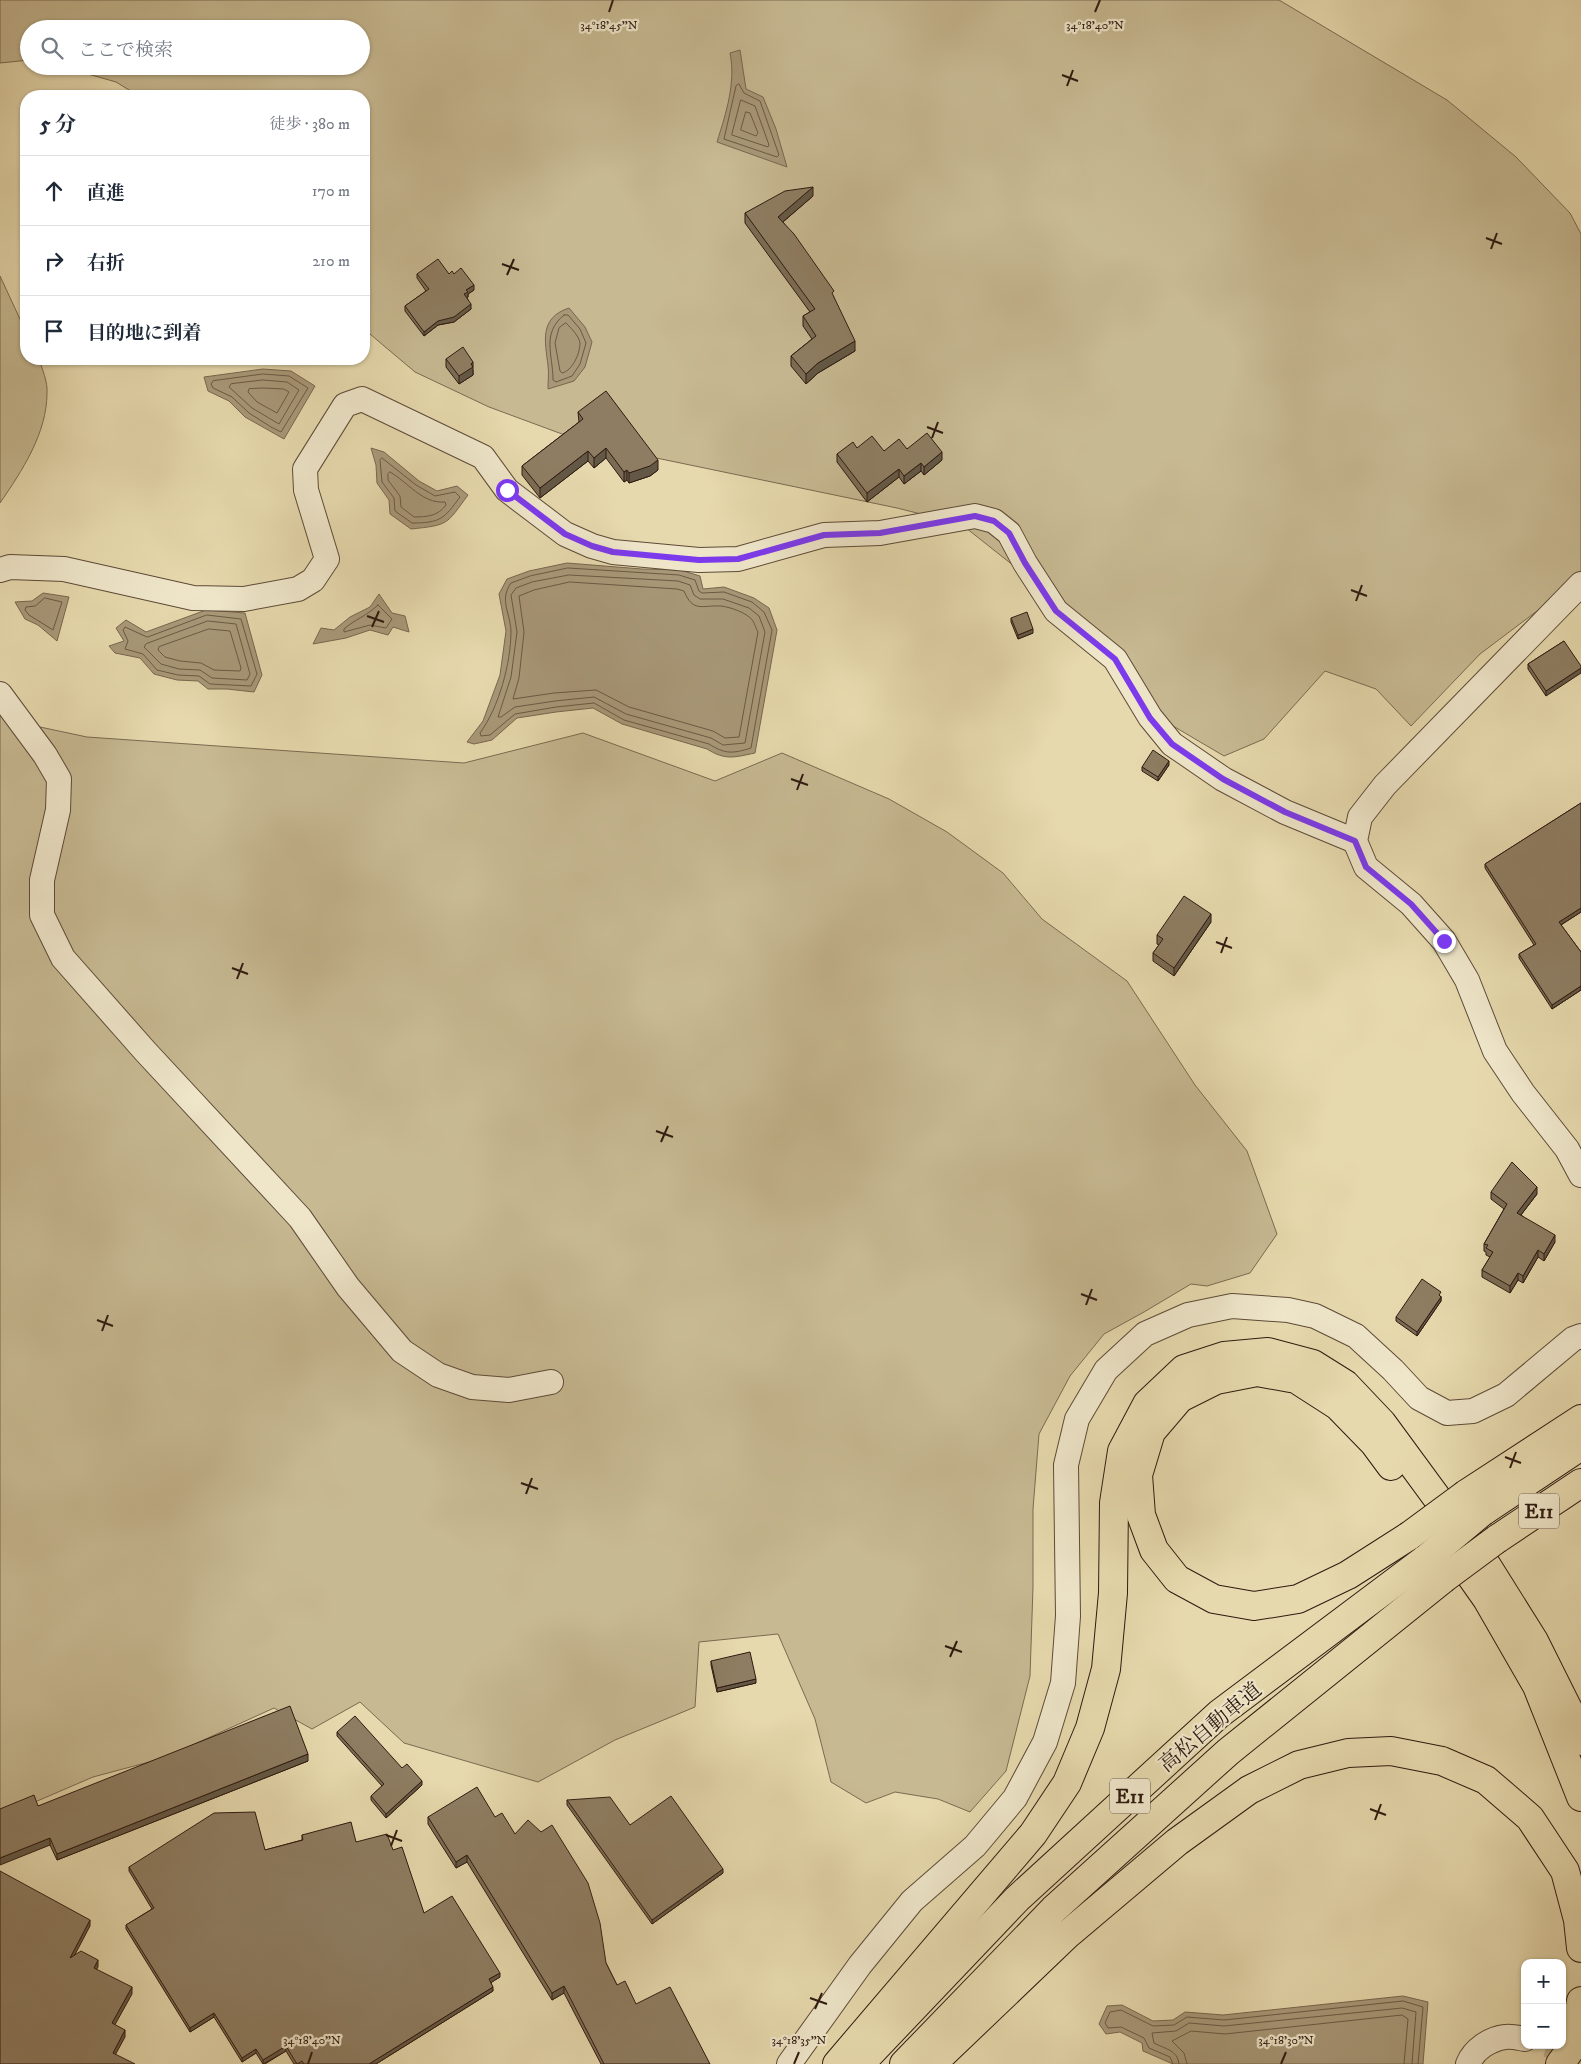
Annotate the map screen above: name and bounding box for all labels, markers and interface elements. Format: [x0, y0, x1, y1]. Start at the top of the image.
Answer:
text: 34°18'45"N [580, 18, 638, 33]
text: 34°18'40"N [1066, 18, 1124, 33]
search box [20, 20, 370, 75]
icon: search [38, 34, 66, 62]
text: ここで検索 [78, 39, 173, 62]
text: 5 分 [40, 112, 76, 138]
text: 徒歩 · 380 m [269, 114, 350, 134]
icon: ahead [40, 177, 68, 205]
text: 170 m [312, 181, 350, 201]
text: 直進 [87, 182, 125, 205]
icon: right [40, 247, 68, 275]
text: 210 m [312, 251, 350, 271]
text: 右折 [87, 252, 125, 275]
icon: arrive [40, 317, 68, 345]
text: 目的地に到着 [87, 322, 201, 345]
route start [496, 479, 519, 502]
route end [1433, 930, 1456, 953]
road number: E11 [1519, 1494, 1559, 1528]
street label: 高松自動車道 [1154, 1677, 1267, 1778]
road number: E11 [1110, 1778, 1150, 1814]
map controls [1521, 1959, 1566, 2049]
button: + [1521, 1959, 1566, 2004]
button: − [1521, 2004, 1566, 2049]
text: 34°18'40"N [283, 2033, 341, 2048]
text: 34°18'35"N [772, 2033, 827, 2048]
text: 34°18'30"N [1258, 2033, 1314, 2048]

